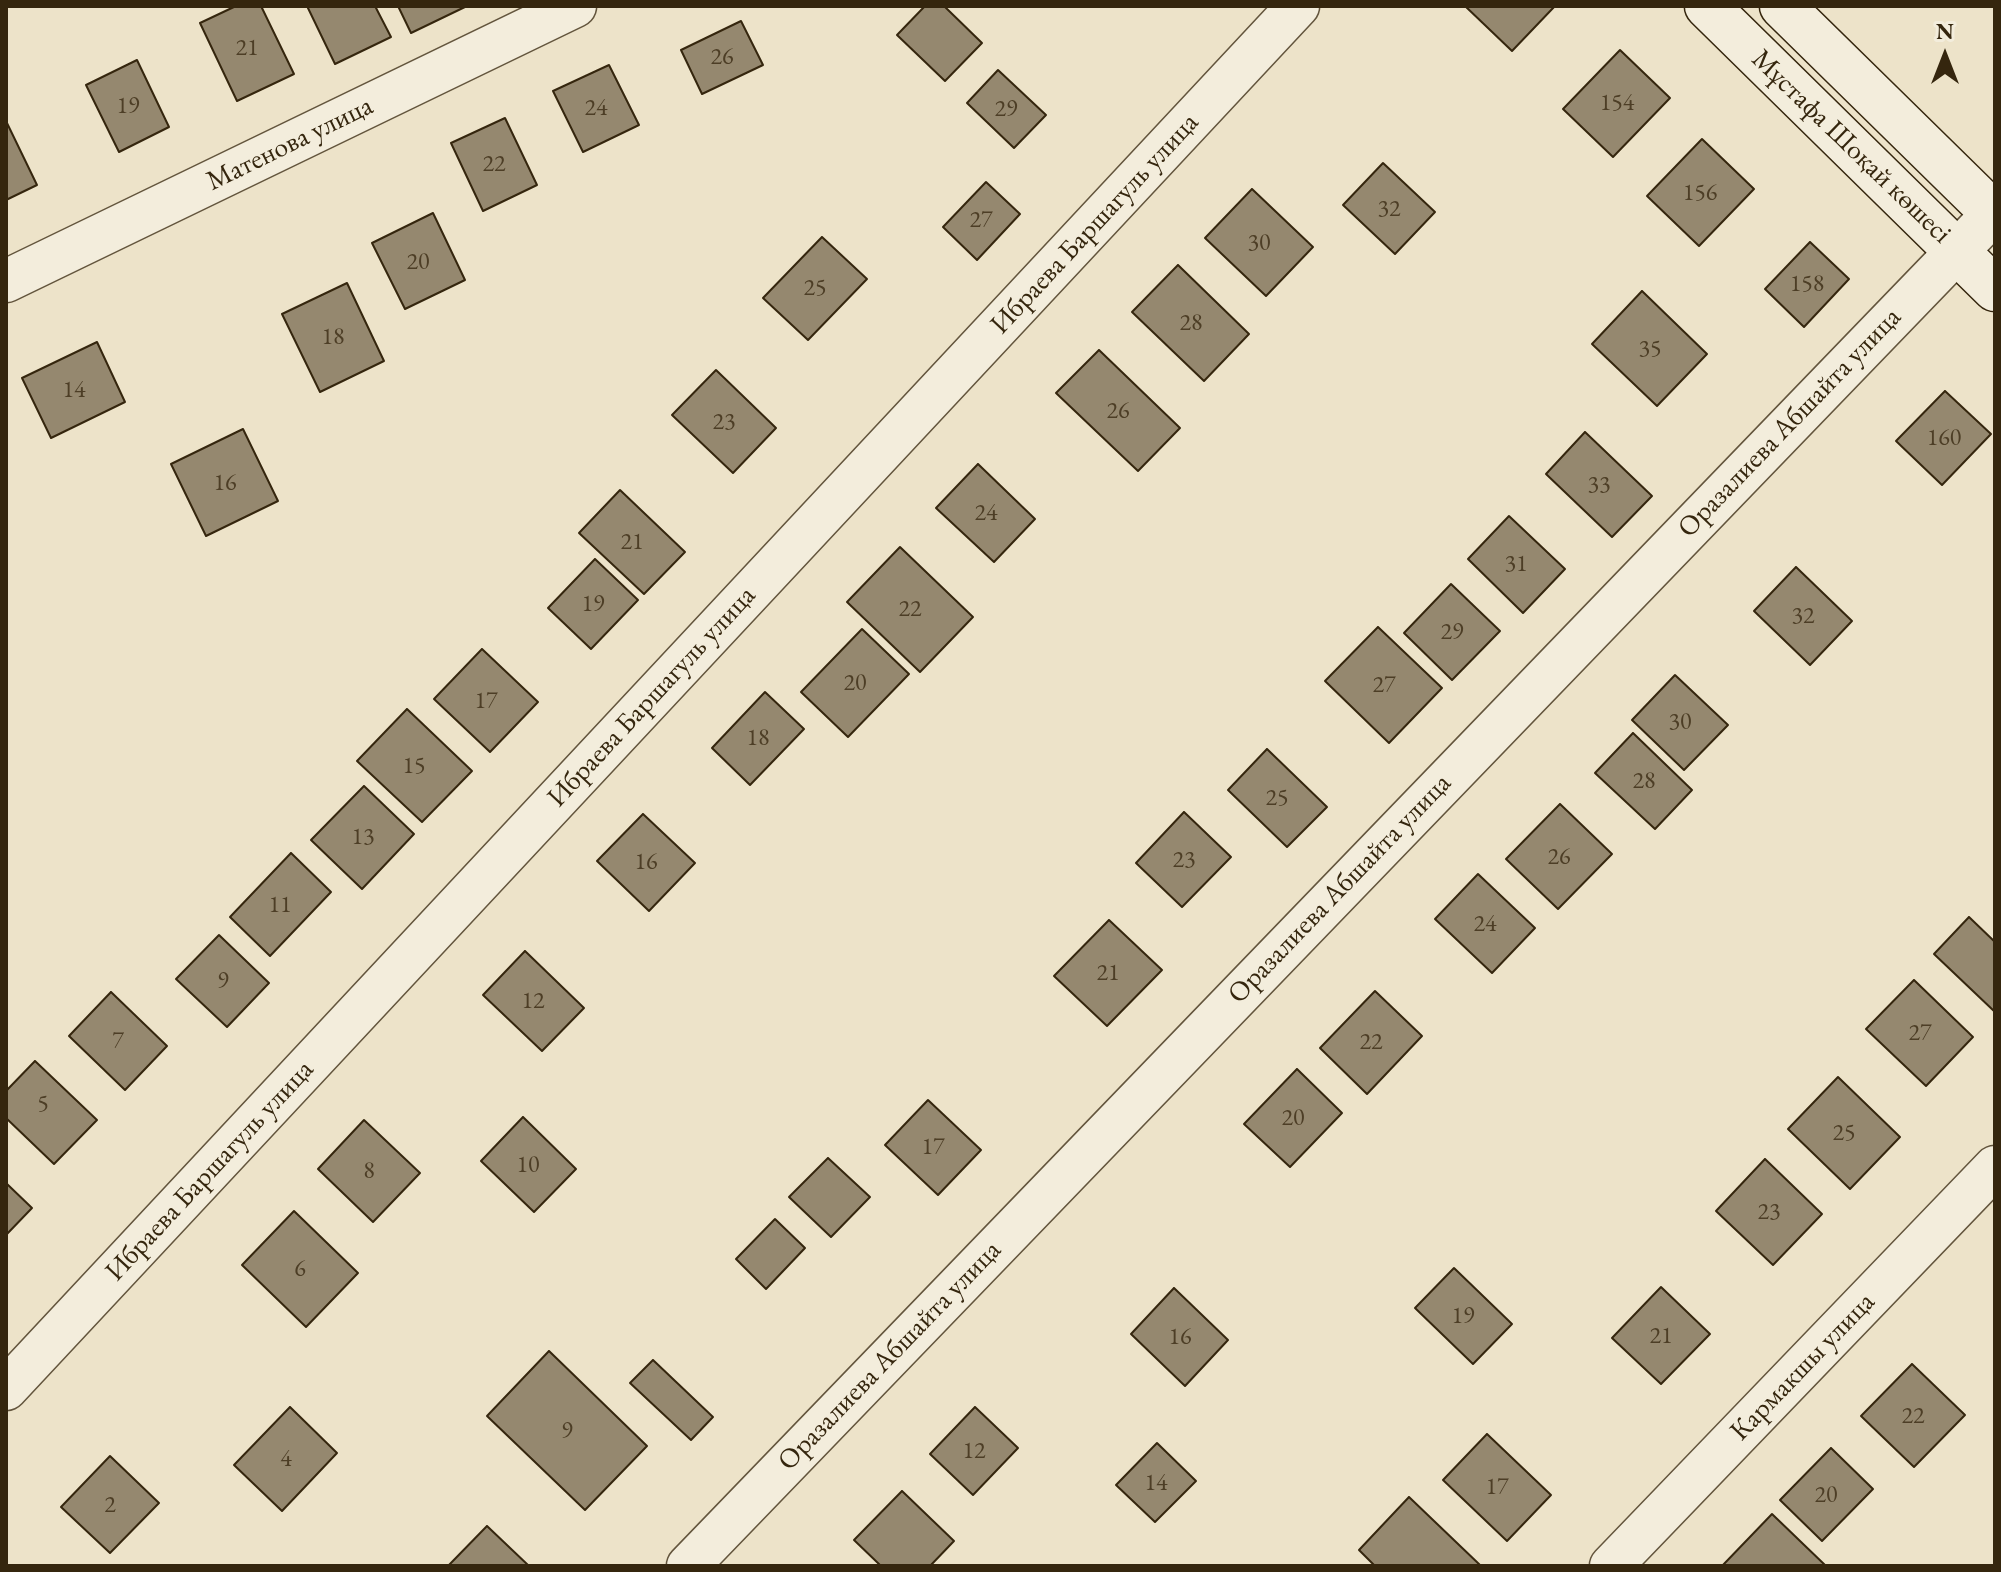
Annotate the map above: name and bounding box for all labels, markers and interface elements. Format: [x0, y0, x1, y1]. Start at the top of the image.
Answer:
north arrow [1905, 16, 1985, 96]
text: N [1936, 17, 1954, 46]
house number: 21 [235, 34, 259, 62]
house number: 26 [710, 43, 734, 71]
street label: Мұстафа Шоқай көшесі [1744, 43, 1958, 251]
street label: Матенова улица [201, 89, 379, 199]
house number: 154 [1600, 89, 1634, 117]
house number: 19 [116, 92, 140, 120]
house number: 24 [584, 94, 608, 122]
house number: 29 [994, 95, 1018, 123]
street label: Ибраева Баршагуль улица [984, 107, 1206, 341]
house number: 22 [482, 150, 506, 178]
house number: 156 [1683, 179, 1717, 207]
house number: 32 [1377, 195, 1401, 223]
house number: 27 [969, 206, 993, 234]
house number: 30 [1247, 229, 1271, 257]
house number: 20 [406, 248, 430, 276]
house number: 158 [1790, 270, 1824, 298]
house number: 25 [803, 274, 827, 302]
street label: Оразалиева Абшайта улица [1671, 301, 1909, 545]
house number: 28 [1179, 309, 1203, 337]
house number: 18 [321, 323, 345, 351]
house number: 35 [1638, 335, 1662, 363]
house number: 14 [62, 376, 86, 404]
house number: 26 [1106, 397, 1130, 425]
house number: 23 [712, 408, 736, 436]
house number: 160 [1927, 424, 1961, 452]
house number: 16 [213, 469, 237, 497]
house number: 33 [1587, 471, 1611, 499]
house number: 24 [974, 499, 998, 527]
house number: 21 [620, 528, 644, 556]
house number: 31 [1504, 550, 1528, 578]
street label: Ибраева Баршагуль улица [541, 580, 763, 814]
house number: 19 [581, 590, 605, 618]
house number: 22 [898, 595, 922, 623]
house number: 32 [1791, 602, 1815, 630]
house number: 29 [1440, 618, 1464, 646]
house number: 20 [843, 669, 867, 697]
house number: 27 [1372, 671, 1396, 699]
house number: 17 [474, 687, 498, 715]
house number: 30 [1668, 708, 1692, 736]
house number: 18 [746, 724, 770, 752]
house number: 15 [402, 752, 426, 780]
street label: Оразалиева Абшайта улица [1221, 767, 1459, 1011]
house number: 28 [1632, 767, 1656, 795]
house number: 25 [1265, 784, 1289, 812]
house number: 13 [351, 823, 375, 851]
house number: 26 [1547, 843, 1571, 871]
house number: 23 [1172, 846, 1196, 874]
house number: 16 [634, 848, 658, 876]
house number: 11 [268, 891, 292, 919]
house number: 24 [1473, 910, 1497, 938]
house number: 21 [1096, 959, 1120, 987]
house number: 9 [217, 967, 229, 995]
house number: 12 [521, 987, 545, 1015]
house number: 27 [1908, 1019, 1932, 1047]
house number: 7 [112, 1027, 124, 1055]
house number: 22 [1359, 1028, 1383, 1056]
street label: Ибраева Баршагуль улица [99, 1054, 321, 1288]
house number: 5 [37, 1090, 49, 1118]
house number: 20 [1281, 1104, 1305, 1132]
house number: 25 [1832, 1119, 1856, 1147]
house number: 17 [921, 1133, 945, 1161]
house number: 10 [516, 1151, 540, 1179]
house number: 8 [363, 1157, 375, 1185]
house number: 23 [1757, 1198, 1781, 1226]
street label: Оразалиева Абшайта улица [771, 1234, 1009, 1478]
house number: 6 [294, 1255, 306, 1283]
street label: Кармакшы улица [1724, 1286, 1882, 1448]
house number: 19 [1451, 1302, 1475, 1330]
house number: 21 [1649, 1322, 1673, 1350]
house number: 16 [1168, 1323, 1192, 1351]
house number: 22 [1901, 1402, 1925, 1430]
house number: 9 [561, 1417, 573, 1445]
house number: 12 [962, 1437, 986, 1465]
house number: 4 [280, 1445, 292, 1473]
house number: 14 [1144, 1469, 1168, 1497]
house number: 17 [1485, 1473, 1509, 1501]
house number: 20 [1814, 1481, 1838, 1509]
house number: 2 [104, 1491, 116, 1519]

